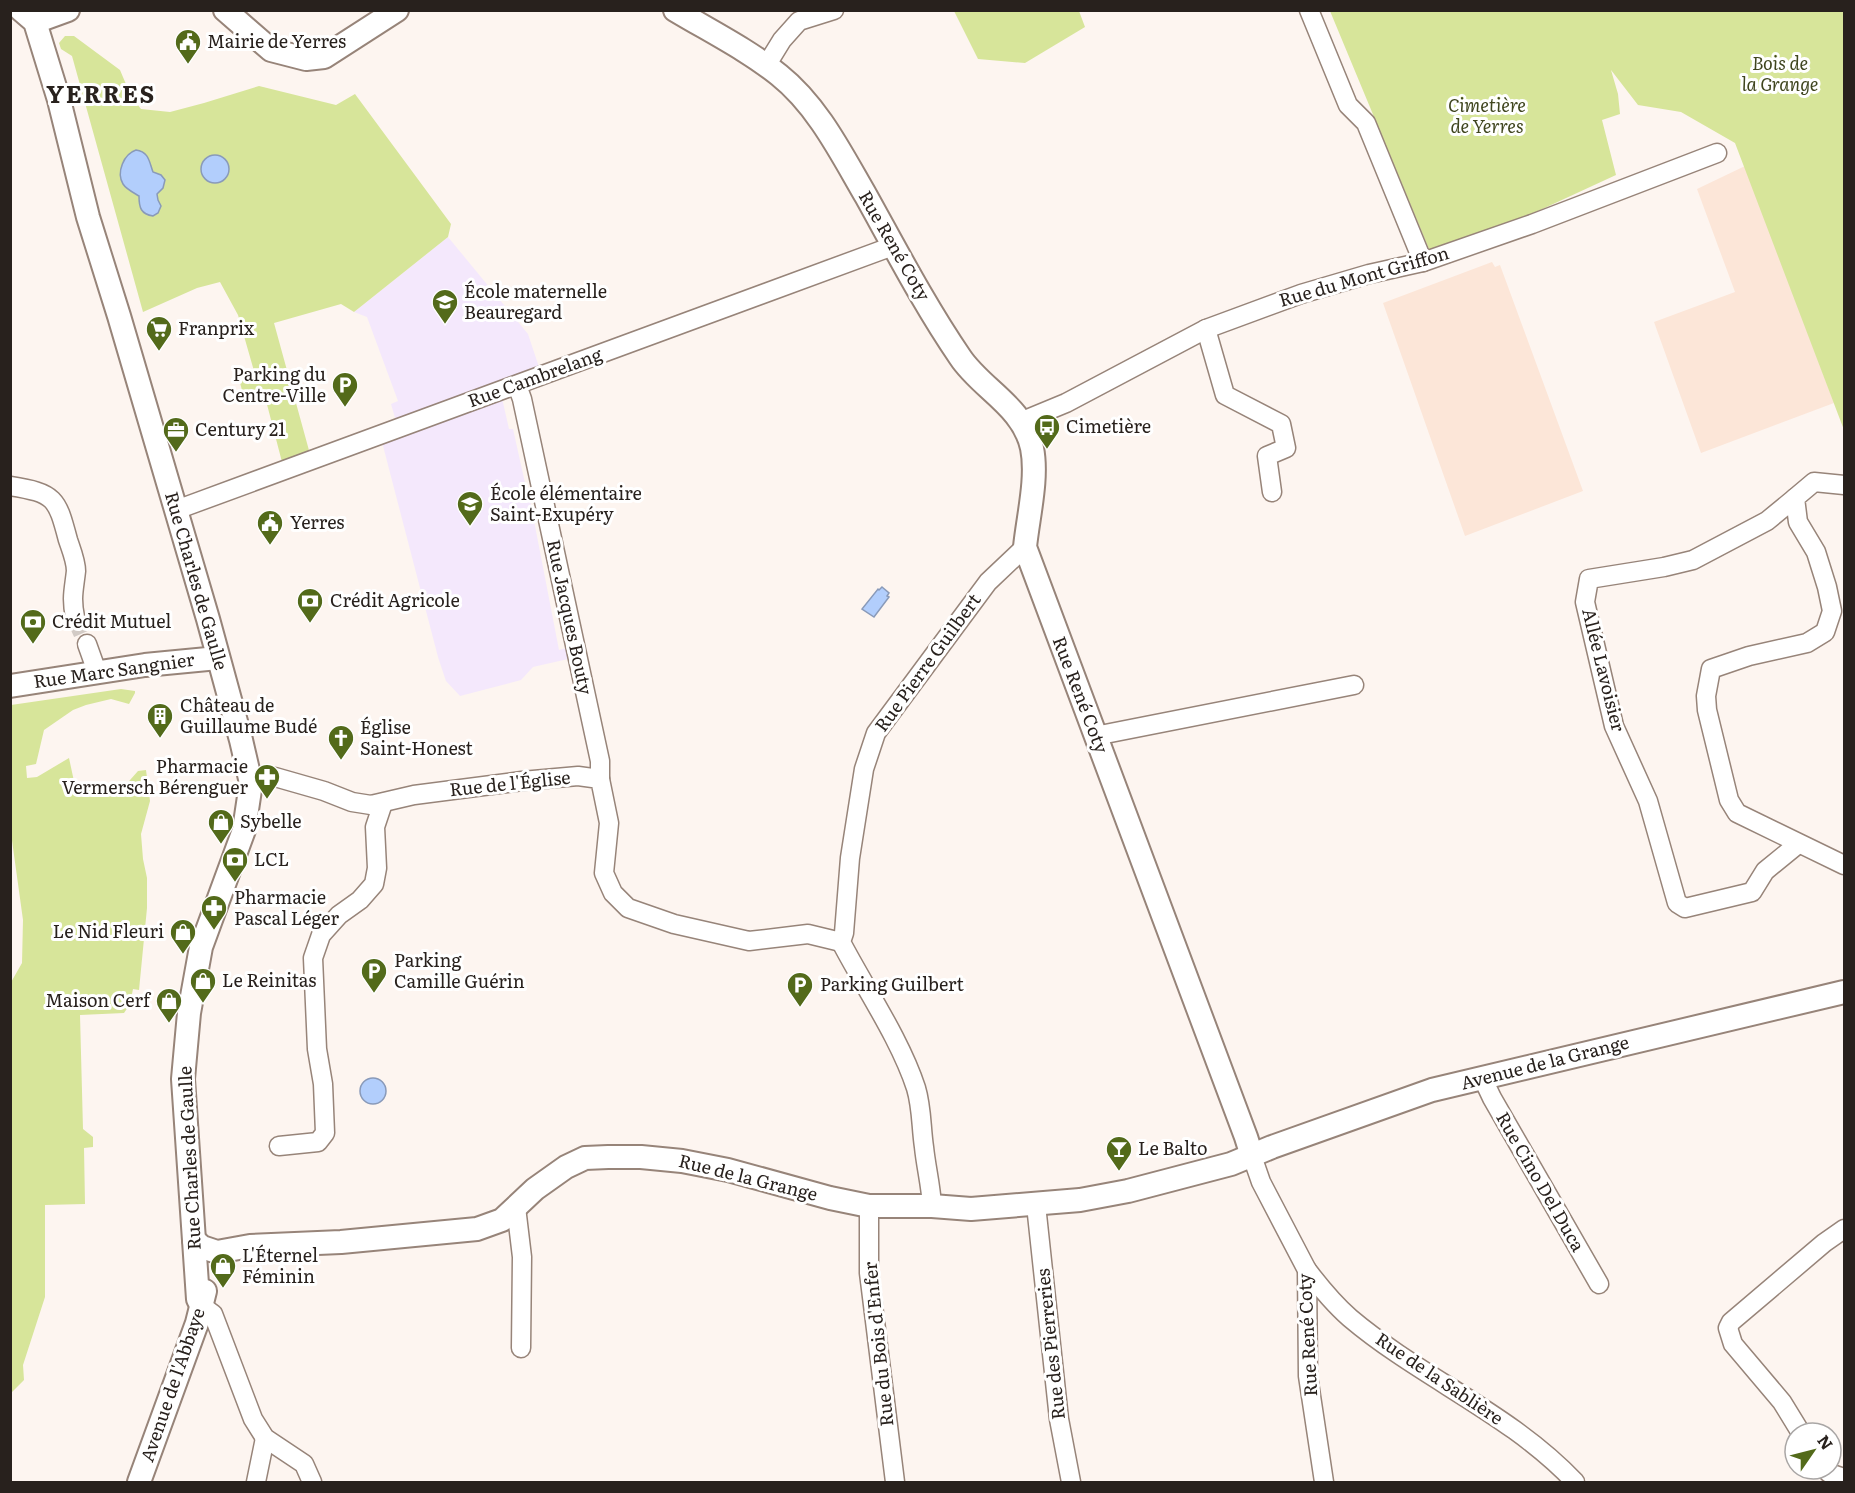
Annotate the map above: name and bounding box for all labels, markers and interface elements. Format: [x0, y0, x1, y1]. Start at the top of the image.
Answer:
public building icon: Mairie de Yerres [173, 27, 203, 65]
place label: Mairie de Yerres [207, 27, 346, 54]
park label: Bois de la Grange [1742, 49, 1818, 97]
district label: YERRES [46, 75, 156, 110]
park label: Cimetière de Yerres [1448, 91, 1526, 139]
street label: Rue René Coty [853, 185, 938, 306]
street label: Rue du Mont Griffon [1275, 238, 1452, 313]
place label: École maternelle Beauregard [464, 277, 607, 325]
school or university icon: École maternelle Beauregard [430, 287, 460, 325]
supermarket icon: Franprix [144, 314, 174, 352]
place label: Franprix [178, 314, 255, 341]
street label: Rue Cambrelang [464, 339, 606, 413]
place label: Parking du Centre-Ville [223, 360, 326, 408]
parking icon: Parking du Centre-Ville [330, 370, 360, 408]
bus stop icon: Cimetière [1032, 412, 1062, 450]
place label: Cimetière [1066, 412, 1151, 439]
office icon: Century 21 [161, 415, 191, 453]
place label: Century 21 [195, 415, 286, 442]
place label: École élémentaire Saint-Exupéry [490, 479, 642, 527]
street label: Rue Charles de Gaulle [159, 488, 236, 673]
school or university icon: École élémentaire Saint-Exupéry [455, 489, 485, 527]
public building icon: Yerres [255, 508, 285, 546]
place label: Yerres [290, 508, 344, 535]
street label: Rue Jacques Bouty [541, 537, 600, 697]
bank icon: Crédit Agricole [295, 586, 325, 624]
place label: Crédit Agricole [330, 586, 460, 613]
street label: Rue Pierre Guilbert [867, 587, 987, 737]
street label: Allée Lavoisier [1576, 605, 1633, 735]
bank icon: Crédit Mutuel [18, 607, 48, 645]
place label: Crédit Mutuel [52, 607, 171, 634]
street label: Rue René Coty [1047, 632, 1116, 757]
street label: Rue Marc Sangnier [32, 645, 197, 694]
place label: Château de Guillaume Budé [180, 691, 317, 739]
building icon: Château de Guillaume Budé [145, 701, 175, 739]
place label: Église Saint-Honest [360, 713, 473, 761]
church icon: Église Saint-Honest [326, 723, 356, 761]
place label: Pharmacie Vermersch Bérenguer [62, 752, 248, 800]
pharmacy icon: Pharmacie Vermersch Bérenguer [252, 762, 282, 800]
street label: Rue de l'Église [448, 763, 572, 802]
shop icon: Sybelle [206, 807, 236, 845]
place label: Sybelle [240, 807, 302, 834]
bank icon: LCL [220, 845, 250, 883]
place label: LCL [254, 845, 289, 872]
place label: Pharmacie Pascal Léger [234, 883, 339, 931]
pharmacy icon: Pharmacie Pascal Léger [199, 893, 229, 931]
place label: Le Nid Fleuri [53, 917, 164, 944]
shop icon: Le Nid Fleuri [168, 917, 198, 955]
place label: Parking Camille Guérin [394, 946, 525, 994]
parking icon: Parking Camille Guérin [359, 956, 389, 994]
shop icon: Le Reinitas [188, 966, 218, 1004]
place label: Le Reinitas [222, 966, 316, 993]
parking icon: Parking Guilbert [785, 970, 815, 1008]
place label: Parking Guilbert [820, 970, 965, 997]
place label: Maison Cerf [45, 986, 152, 1013]
shop icon: Maison Cerf [154, 986, 184, 1024]
street label: Avenue de la Grange [1458, 1028, 1632, 1095]
street label: Rue Charles de Gaulle [170, 1065, 207, 1251]
street label: Rue Cino Del Duca [1490, 1106, 1593, 1256]
bar icon: Le Balto [1104, 1134, 1134, 1172]
place label: Le Balto [1138, 1134, 1208, 1161]
street label: Rue de la Grange [676, 1146, 821, 1207]
place label: L'Éternel Féminin [242, 1241, 318, 1289]
shop icon: L'Éternel Féminin [208, 1251, 238, 1289]
street label: Rue du Bois d'Enfer [855, 1260, 900, 1428]
street label: Rue des Pierreries [1028, 1267, 1071, 1421]
street label: Rue René Coty [1290, 1272, 1323, 1397]
street label: Avenue de l'Abbaye [133, 1304, 211, 1465]
street label: Rue de la Sablière [1371, 1325, 1509, 1431]
north arrow [1783, 1421, 1843, 1481]
text: N [1812, 1429, 1840, 1454]

